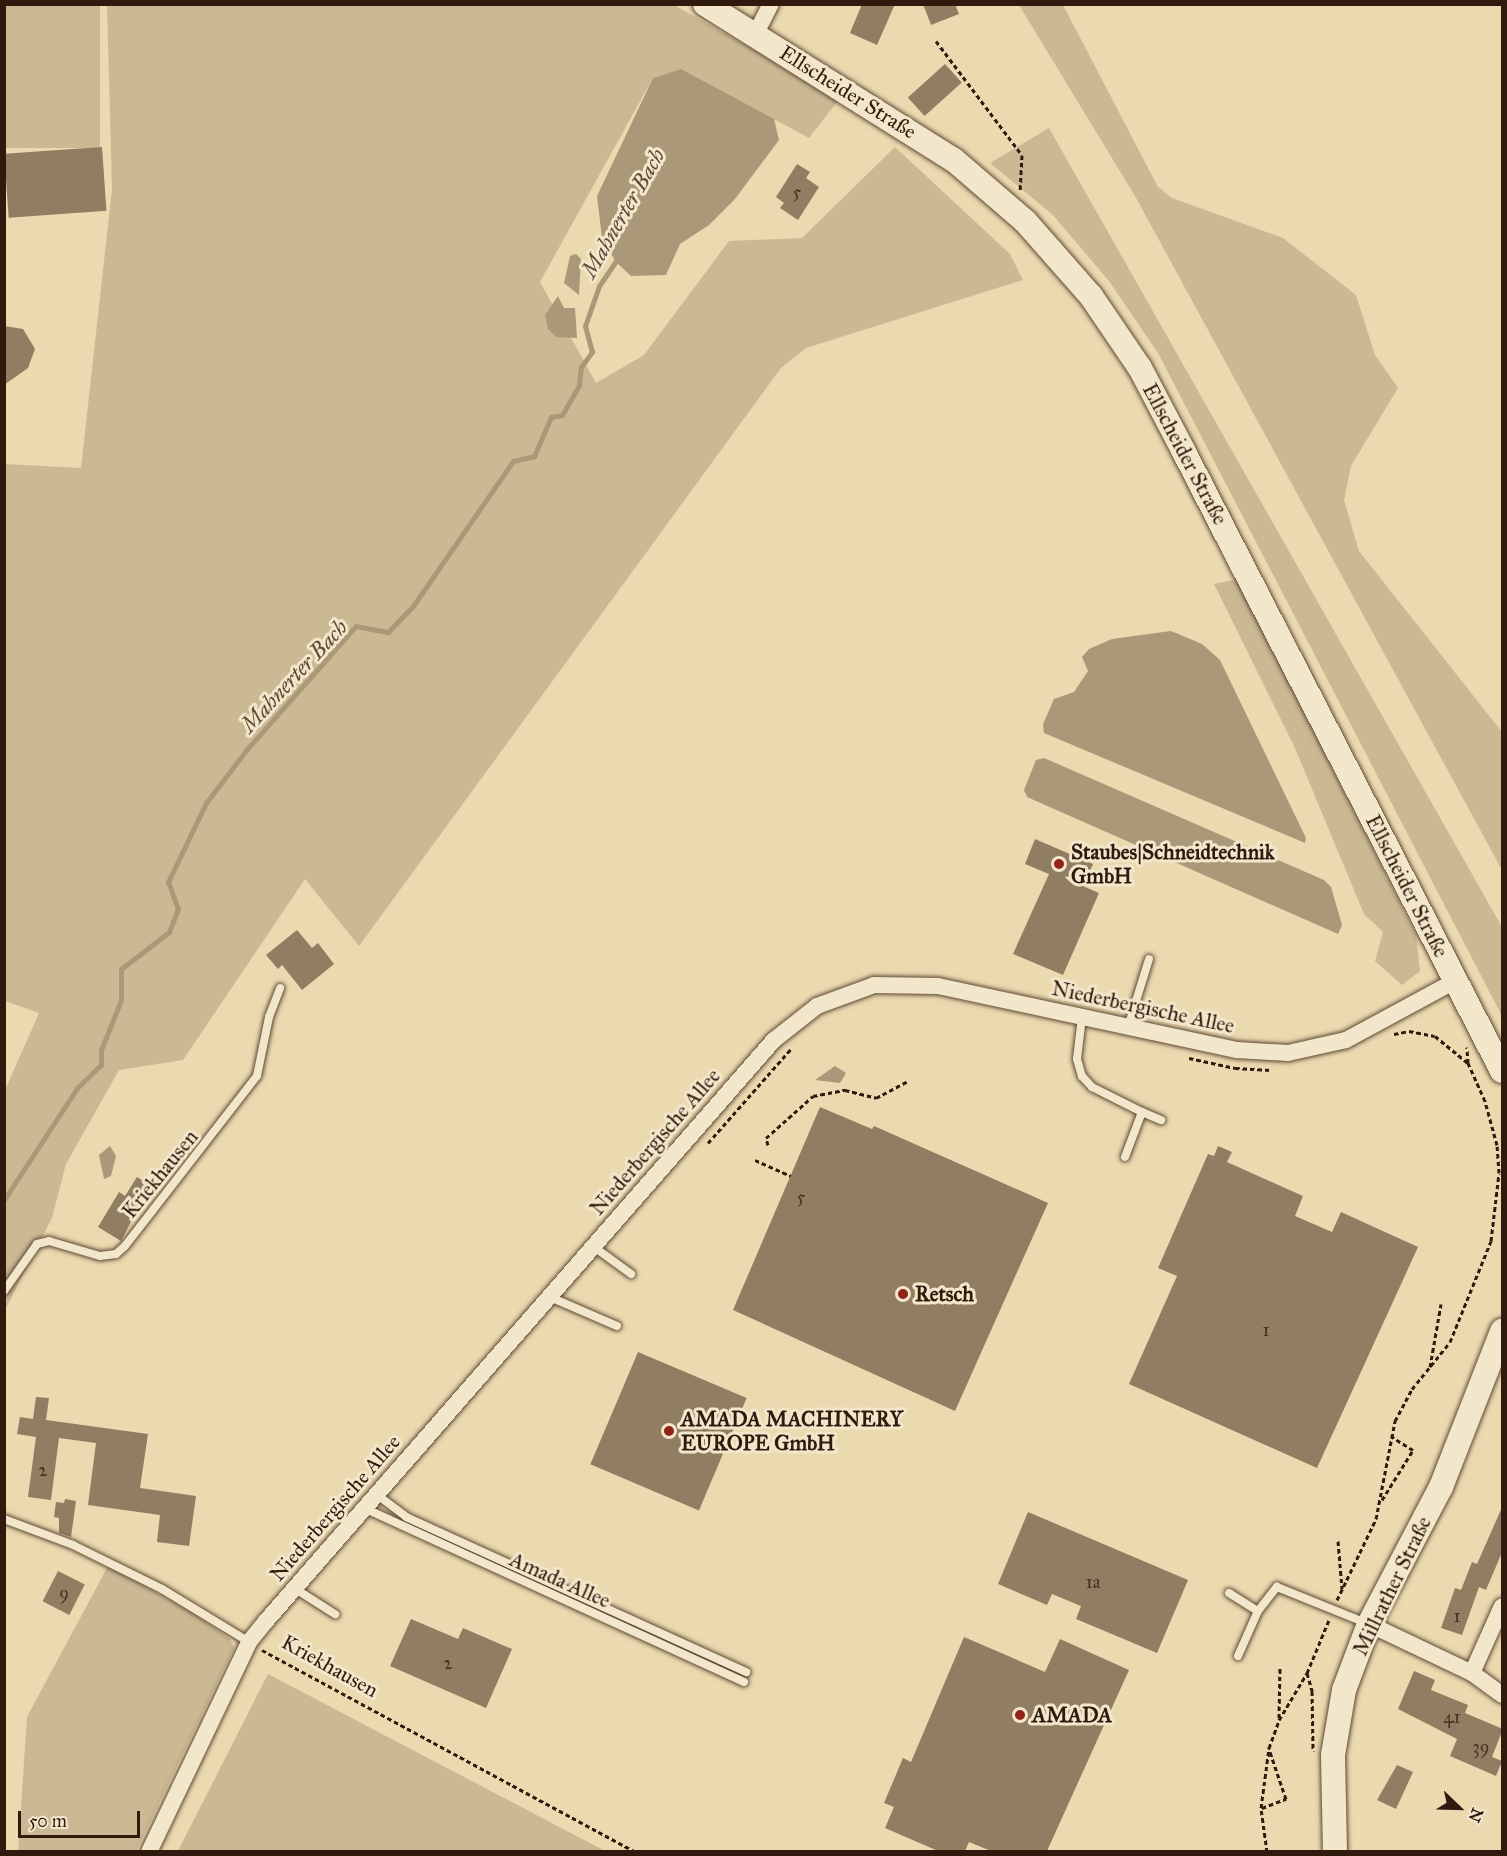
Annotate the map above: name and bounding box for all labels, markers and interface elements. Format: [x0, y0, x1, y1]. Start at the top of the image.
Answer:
street label: Ellscheider Straße [775, 40, 921, 144]
water label: Mahnerter Bach [575, 144, 671, 282]
house number: 5 [793, 181, 801, 203]
street label: Ellscheider Straße [1137, 379, 1233, 529]
water label: Mahnerter Bach [235, 614, 353, 738]
street label: Ellscheider Straße [1360, 811, 1454, 961]
place label: Staubes|Schneidtechnik GmbH [1071, 839, 1275, 889]
marker: Staubes|Schneidtechnik GmbH [1052, 857, 1066, 871]
street label: Niederbergische Allee [1049, 975, 1237, 1039]
street label: Niederbergische Allee [584, 1064, 726, 1220]
street label: Kriekhausen [117, 1125, 203, 1223]
house number: 5 [797, 1186, 805, 1208]
place label: Retsch [915, 1281, 974, 1307]
marker: Retsch [896, 1287, 910, 1301]
house number: 1 [1262, 1319, 1270, 1341]
place label: AMADA MACHINERY EUROPE GmbH [681, 1406, 903, 1456]
marker: AMADA MACHINERY EUROPE GmbH [662, 1424, 676, 1438]
street label: Niederbergische Allee [264, 1430, 406, 1586]
house number: 2 [39, 1459, 47, 1481]
street label: Millrather Straße [1347, 1512, 1437, 1660]
street label: Amada Allee [506, 1547, 614, 1613]
house number: 1a [1086, 1571, 1100, 1593]
house number: 9 [59, 1582, 69, 1604]
house number: 1 [1453, 1605, 1461, 1627]
street label: Kriekhausen [277, 1629, 383, 1703]
house number: 2 [444, 1652, 452, 1674]
place label: AMADA [1032, 1702, 1112, 1728]
house number: 41 [1443, 1706, 1461, 1728]
marker: AMADA [1013, 1708, 1027, 1722]
house number: 39 [1473, 1736, 1489, 1758]
north arrow [1429, 1778, 1489, 1838]
scale bar [21, 1799, 142, 1837]
text: N [1465, 1805, 1487, 1825]
text: 50 m [29, 1810, 67, 1832]

